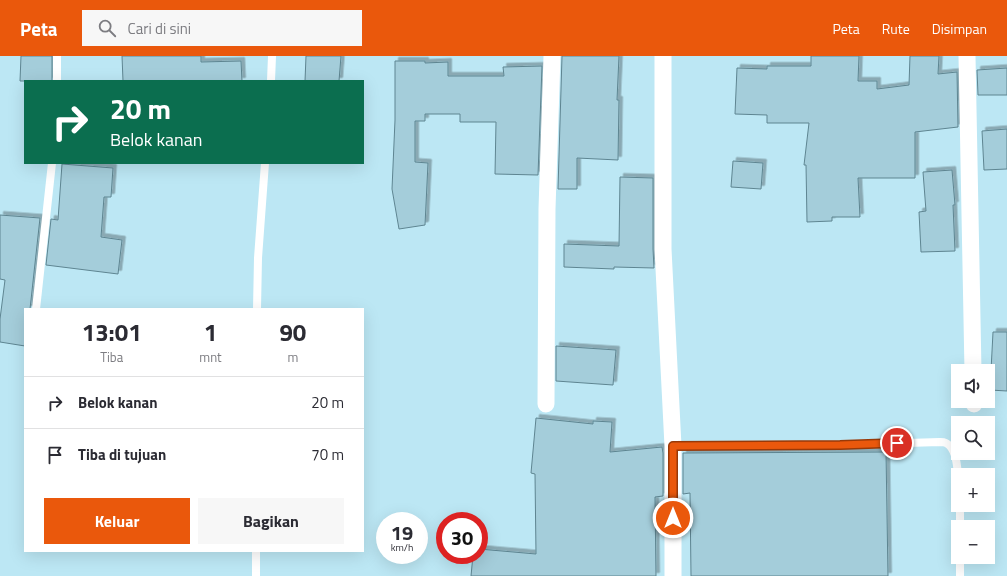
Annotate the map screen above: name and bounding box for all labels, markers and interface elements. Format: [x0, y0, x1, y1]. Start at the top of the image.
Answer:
search box [82, 10, 362, 46]
text: Peta [20, 14, 58, 43]
icon: search [96, 17, 118, 39]
text: Cari di sini [128, 17, 191, 40]
text: Peta [833, 18, 860, 39]
text: Rute [882, 18, 910, 39]
text: Disimpan [932, 18, 987, 39]
text: 20 m [110, 87, 171, 130]
icon: right [44, 96, 96, 148]
text: Belok kanan [110, 126, 202, 153]
text: 13:01 [82, 314, 142, 350]
text: 1 [204, 314, 217, 350]
text: 90 [279, 314, 306, 350]
text: Tiba [100, 347, 123, 367]
text: mnt [199, 347, 222, 367]
text: m [287, 347, 298, 367]
map controls [951, 364, 995, 564]
button: sound [951, 364, 995, 408]
text: Belok kanan [78, 391, 158, 414]
text: 20 m [311, 391, 344, 414]
icon: right [44, 392, 66, 414]
button: search [951, 416, 995, 460]
pin [880, 426, 914, 460]
icon: arrive [886, 432, 908, 454]
text: Tiba di tujuan [78, 443, 166, 466]
text: 70 m [311, 443, 344, 466]
icon: arrive [44, 444, 66, 466]
button: + [951, 468, 995, 512]
position arrow [652, 497, 694, 539]
button: Keluar [44, 498, 190, 544]
button: Bagikan [198, 498, 344, 544]
speed limit sign: 30 [436, 512, 488, 564]
text: 19 [391, 517, 413, 548]
button: − [951, 520, 995, 564]
text: km/h [391, 540, 413, 555]

